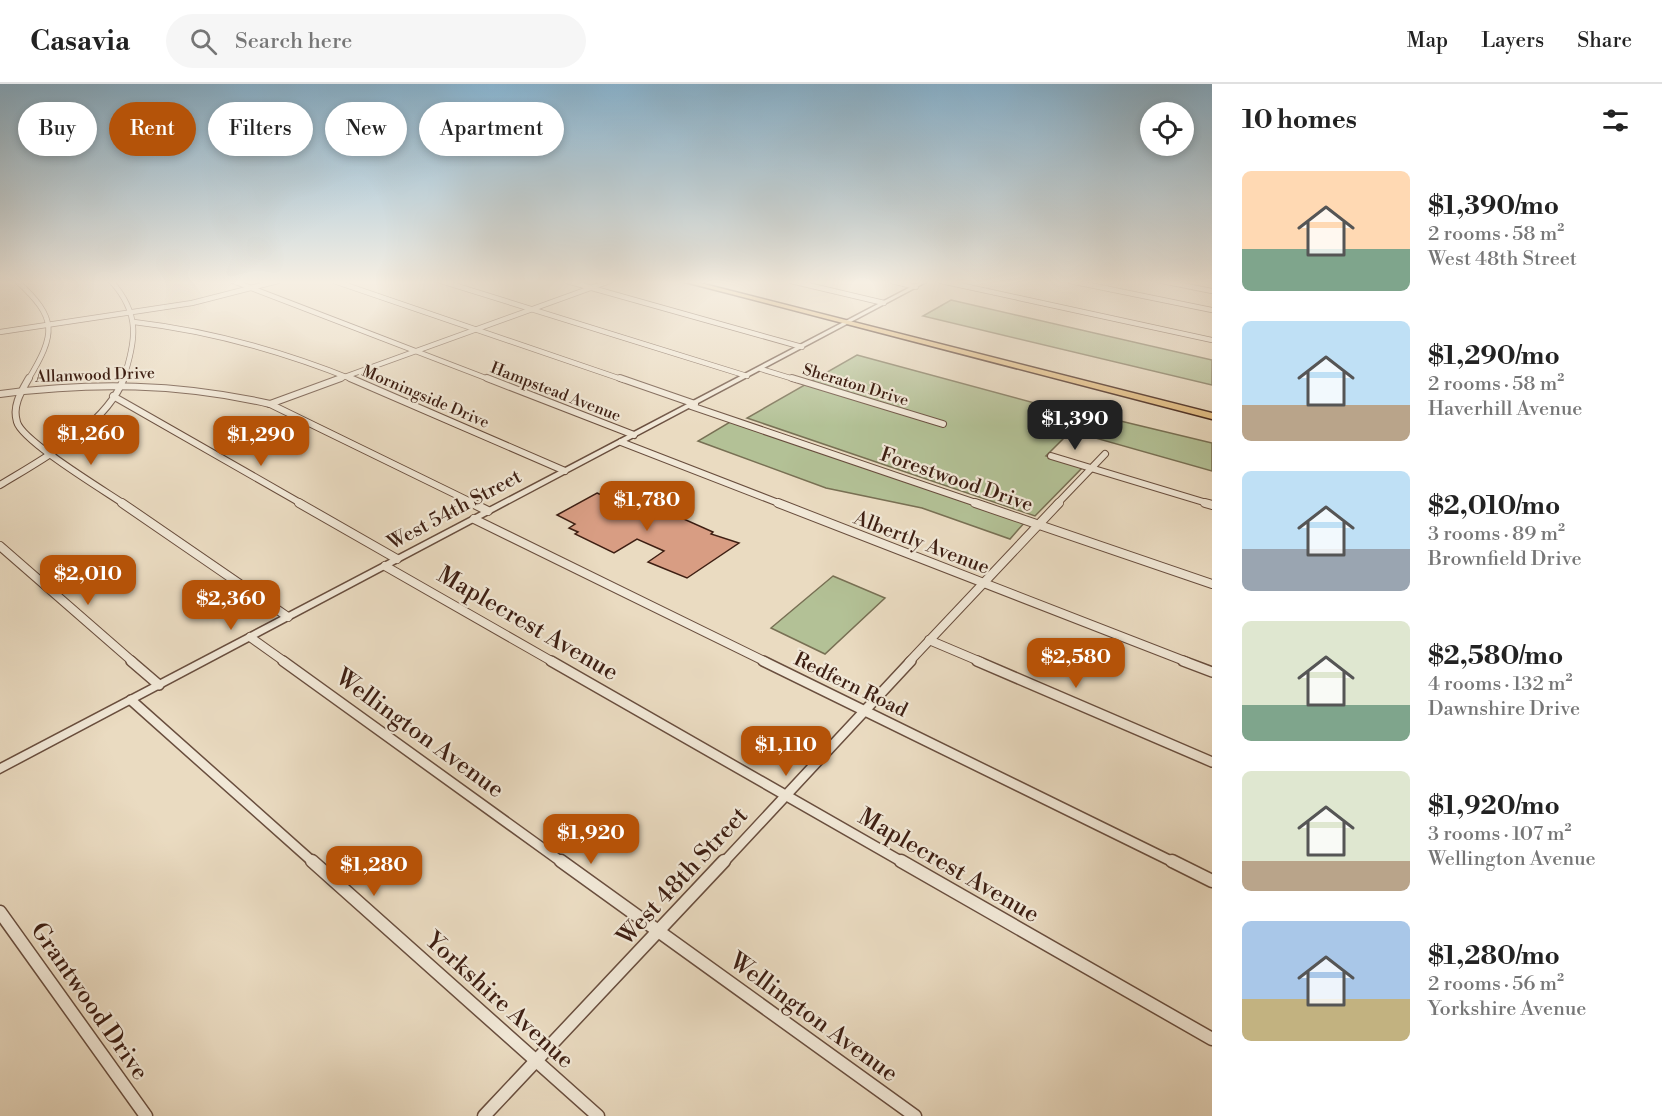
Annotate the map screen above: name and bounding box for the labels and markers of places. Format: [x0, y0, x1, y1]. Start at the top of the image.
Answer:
pin: $1,390 [1026, 400, 1124, 451]
pin: $1,260 [42, 415, 140, 466]
pin: $1,290 [212, 416, 310, 467]
pin: $1,780 [598, 481, 696, 532]
pin: $2,010 [39, 555, 137, 606]
pin: $2,360 [182, 580, 280, 631]
pin: $2,580 [1027, 638, 1125, 689]
pin: $1,110 [737, 726, 835, 777]
pin: $1,920 [542, 814, 640, 865]
pin: $1,280 [325, 846, 423, 897]

